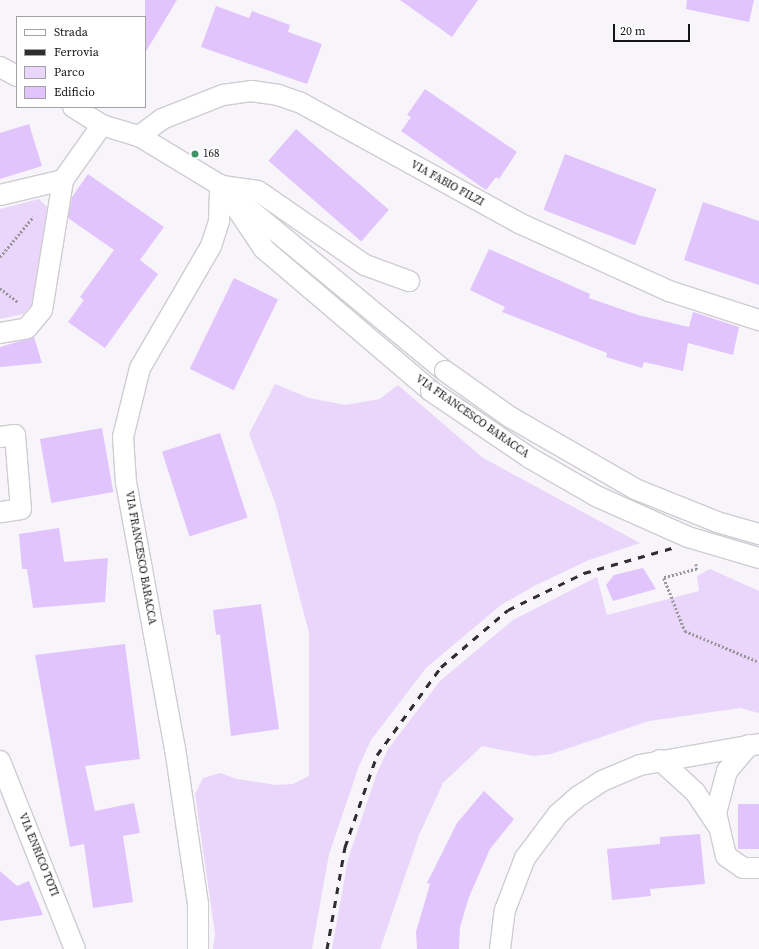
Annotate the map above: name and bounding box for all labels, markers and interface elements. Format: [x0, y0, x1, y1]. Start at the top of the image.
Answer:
legend [16, 16, 146, 108]
scale bar [615, 16, 692, 42]
text: 20 m [620, 23, 646, 39]
text: Strada [54, 24, 88, 40]
text: Ferrovia [54, 44, 99, 60]
text: Parco [54, 64, 85, 80]
text: Edificio [54, 84, 95, 100]
place label: 168 [203, 147, 219, 161]
marker: 168 [190, 149, 200, 159]
street label: VIA FABIO FILZI [408, 158, 486, 210]
street label: VIA FRANCESCO BARACCA [413, 373, 531, 461]
street label: VIA FRANCESCO BARACCA [122, 490, 158, 626]
street label: VIA ENRICO TOTI [15, 811, 61, 899]

